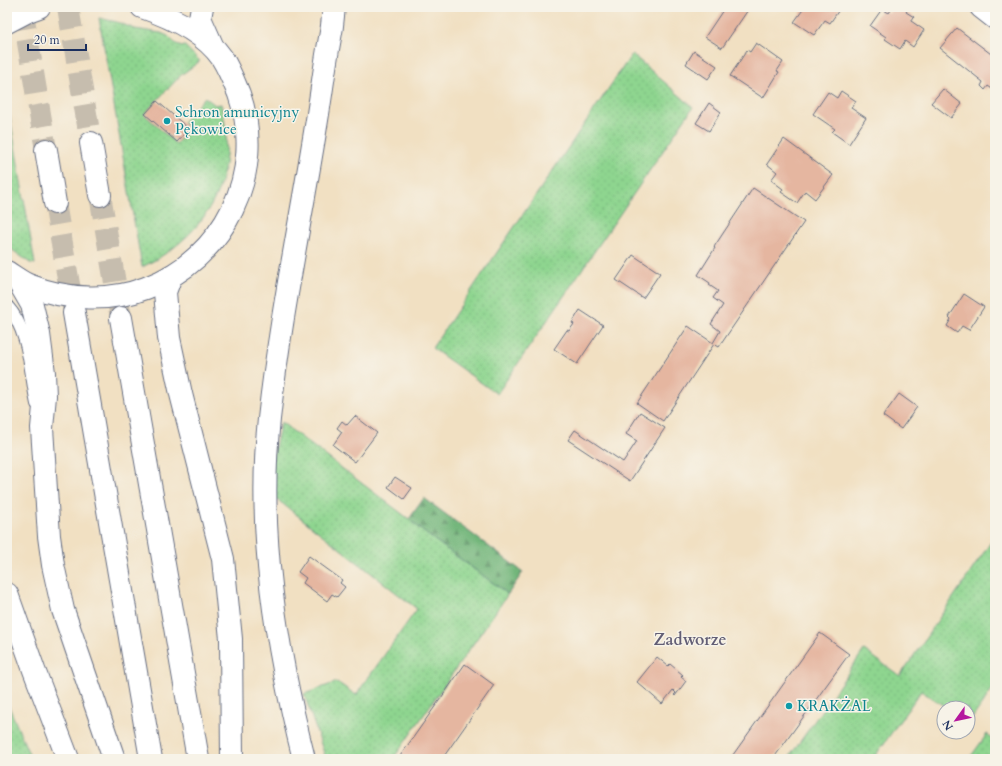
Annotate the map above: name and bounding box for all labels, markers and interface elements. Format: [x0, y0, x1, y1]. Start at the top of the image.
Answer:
scale bar [28, 26, 86, 52]
text: 20 m [34, 32, 61, 48]
place label: Schron amunicyjny Pękowice [175, 102, 299, 139]
marker: Schron amunicyjny Pękowice [162, 116, 172, 126]
district label: Zadworze [654, 629, 726, 651]
place label: KRAKŻAL [797, 696, 872, 716]
north arrow [936, 700, 976, 740]
marker: KRAKŻAL [784, 701, 794, 711]
text: N [939, 717, 957, 733]

